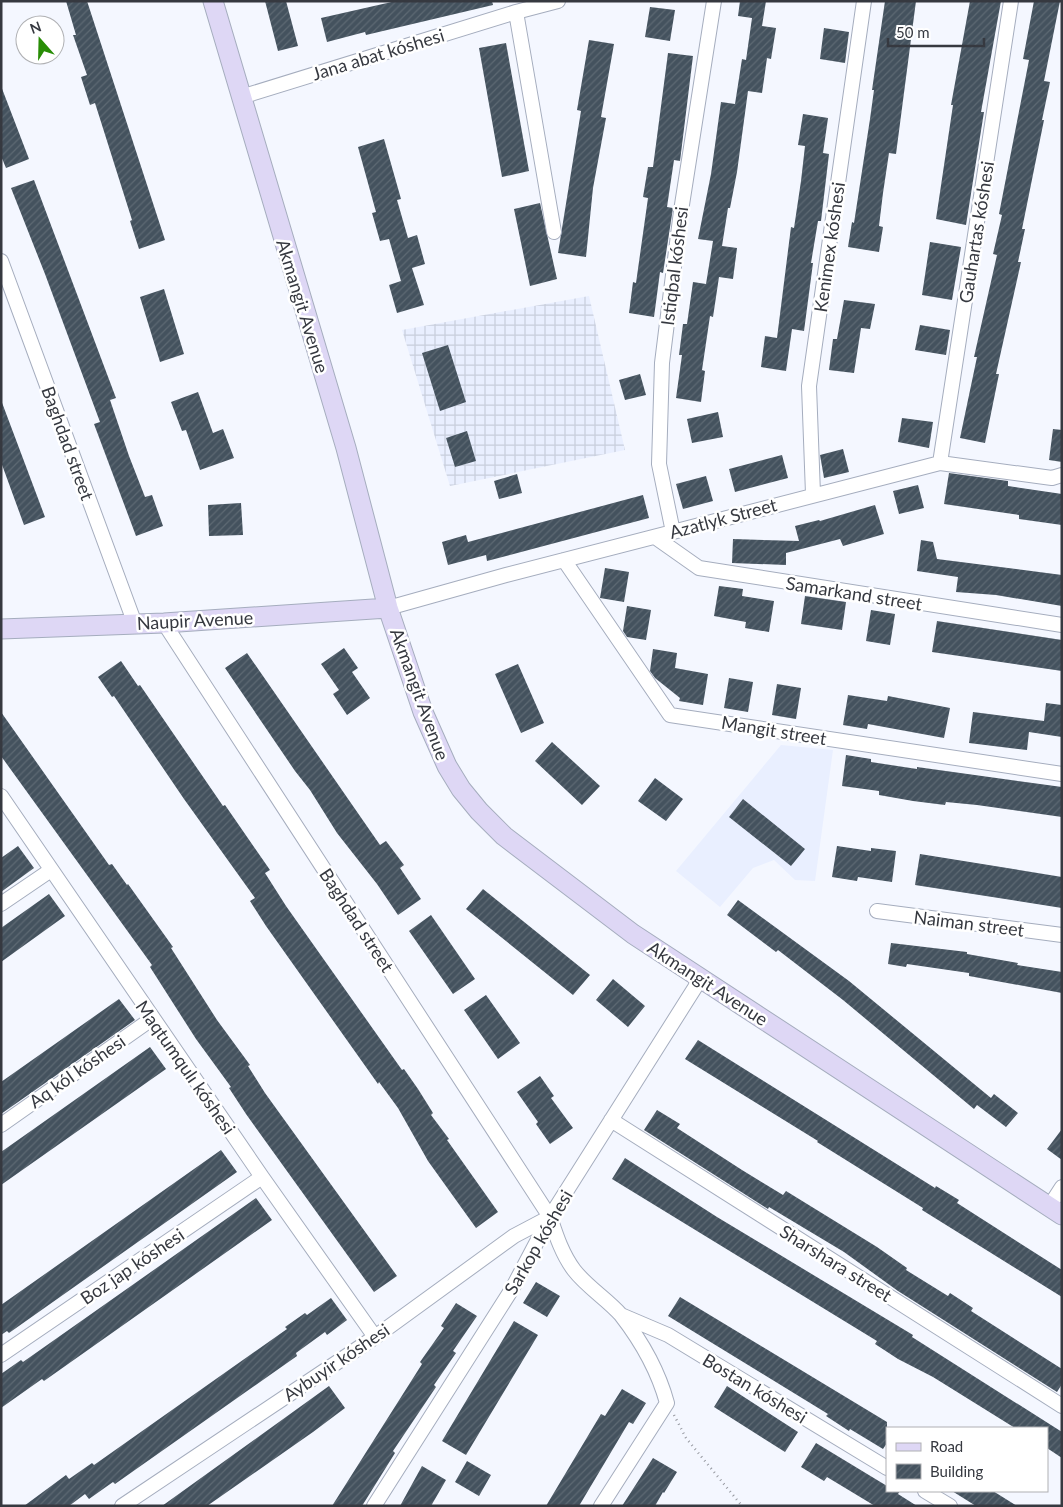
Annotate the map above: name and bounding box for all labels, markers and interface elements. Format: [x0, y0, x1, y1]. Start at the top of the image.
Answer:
north arrow [15, 15, 65, 65]
scale bar [888, 15, 984, 47]
text: N [27, 17, 43, 37]
street label: Jana abat kóshesi [309, 23, 447, 85]
text: 50 m [896, 23, 930, 41]
street label: Gauhartas kóshesi [954, 159, 998, 305]
street label: Kenimex kóshesi [809, 181, 849, 313]
street label: Istiqbal kóshesi [656, 205, 692, 327]
street label: Akmangit Avenue [272, 236, 334, 376]
street label: Baghdad street [37, 383, 99, 503]
street label: Azatlyk Street [667, 493, 780, 543]
street label: Samarkand street [784, 571, 924, 615]
street label: Naupir Avenue [136, 606, 254, 634]
street label: Akmangit Avenue [386, 625, 454, 763]
street label: Mangit street [720, 711, 829, 749]
street label: Baghdad street [315, 864, 399, 977]
street label: Naiman street [913, 905, 1026, 941]
street label: Akmangit Avenue [644, 936, 772, 1030]
street label: Maqtumqulı kóshesi [132, 996, 240, 1138]
street label: Aq kól kóshesi [25, 1030, 129, 1112]
street label: Sarkop kóshesi [499, 1186, 577, 1298]
street label: Sharshara street [776, 1220, 896, 1306]
street label: Boz jap kóshesi [76, 1223, 188, 1309]
street label: Aybuyir kóshesi [279, 1318, 393, 1406]
street label: Bostan kóshesi [699, 1348, 811, 1428]
legend [886, 1427, 1048, 1492]
text: Road [930, 1437, 963, 1455]
text: Building [930, 1462, 983, 1480]

